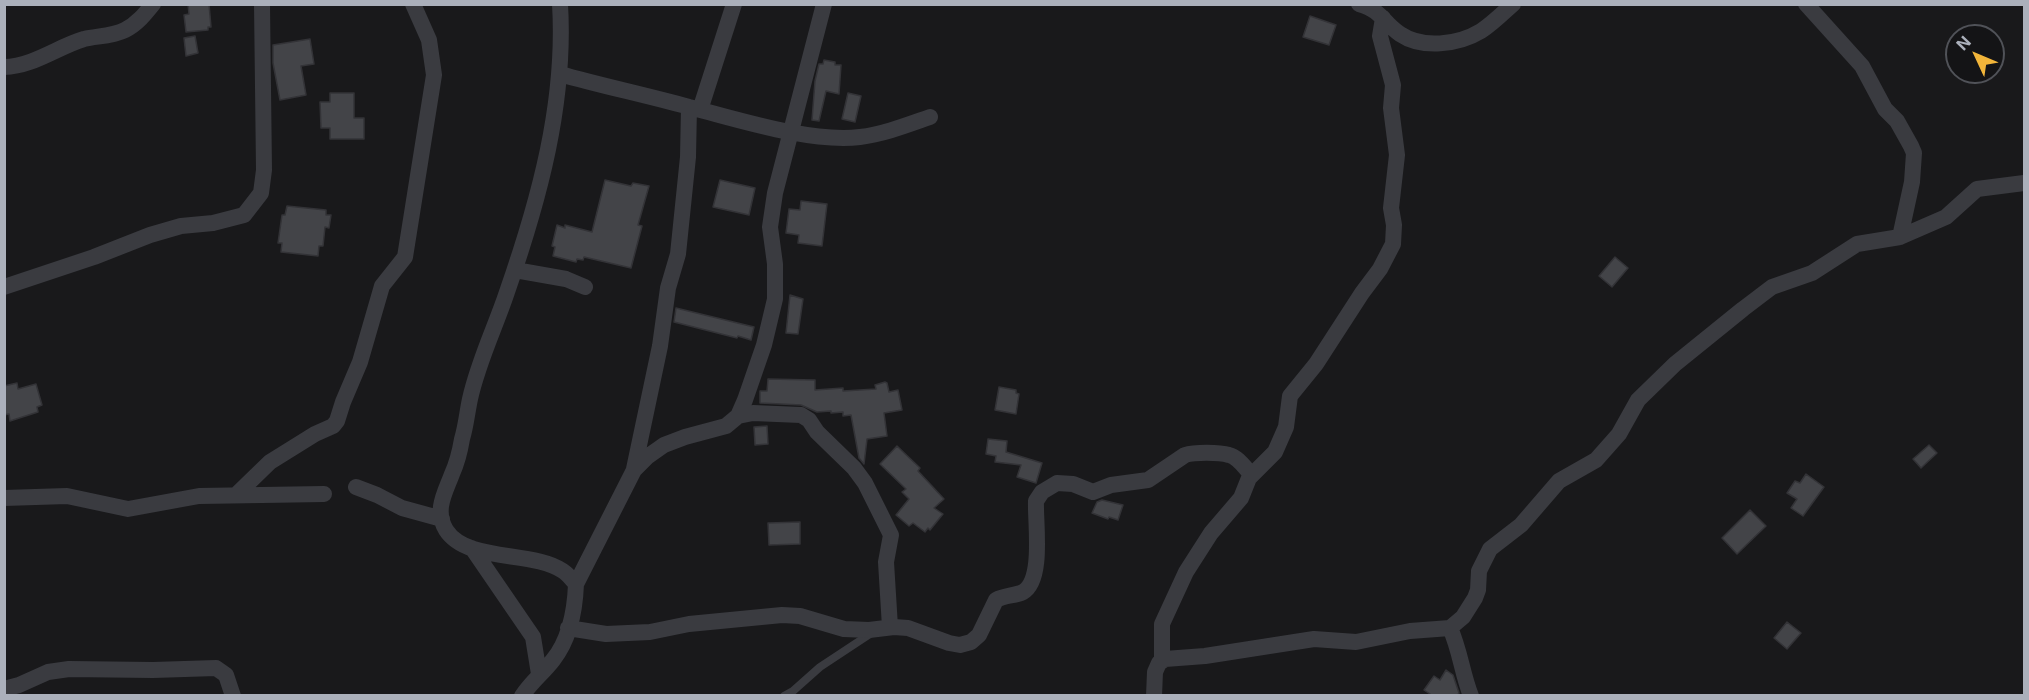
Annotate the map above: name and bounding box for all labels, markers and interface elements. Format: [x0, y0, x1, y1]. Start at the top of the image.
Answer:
north arrow [1945, 24, 2005, 84]
text: N [1952, 32, 1975, 54]

